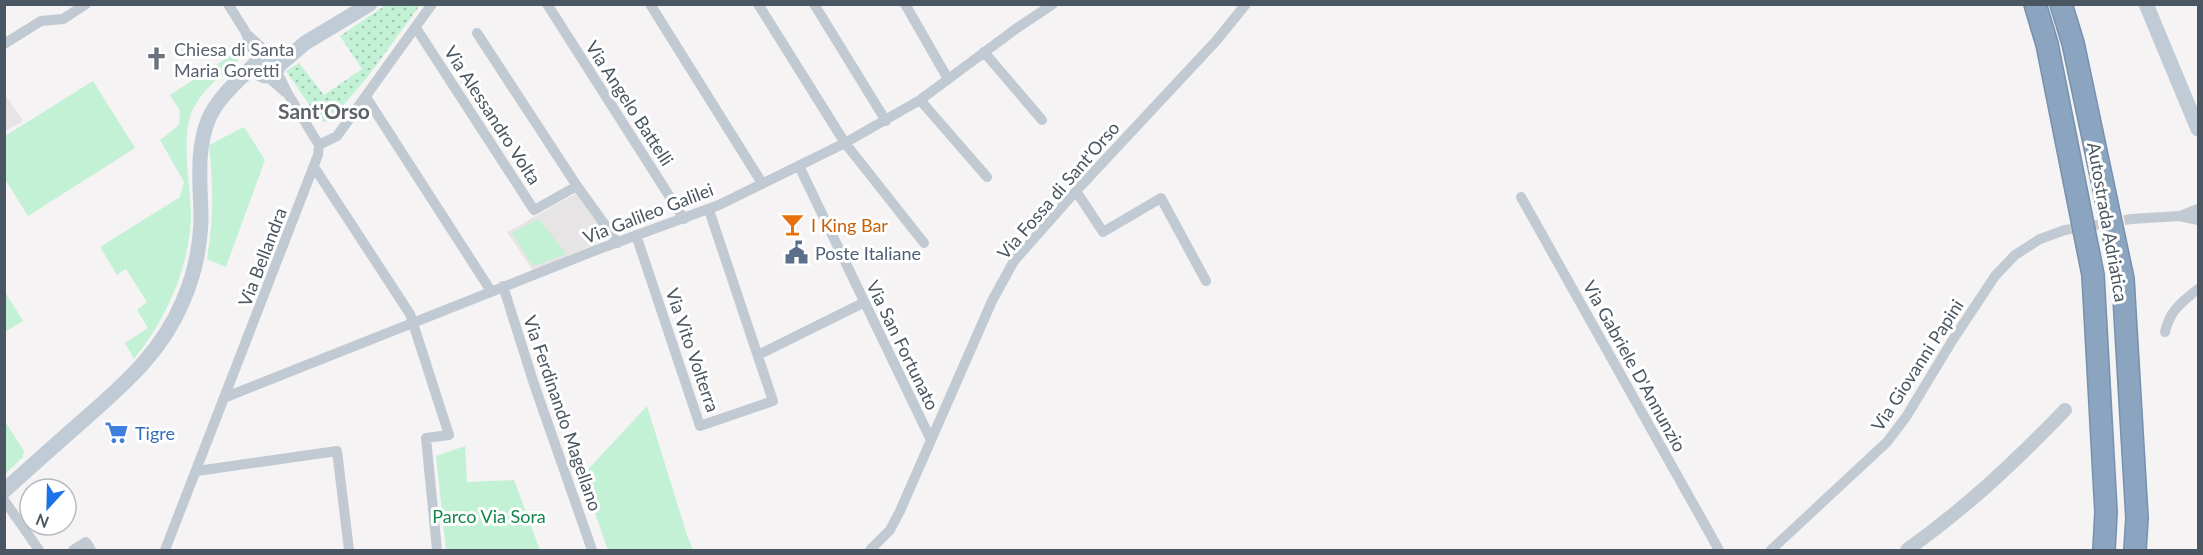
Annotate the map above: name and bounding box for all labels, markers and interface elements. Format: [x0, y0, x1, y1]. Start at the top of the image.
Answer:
street label: Via Angelo Battelli [581, 36, 679, 170]
place label: Chiesa di Santa Maria Goretti [174, 38, 294, 81]
street label: Via Alessandro Volta [440, 41, 546, 189]
church icon: Chiesa di Santa Maria Goretti [143, 46, 169, 72]
district label: Sant'Orso [278, 98, 370, 123]
street label: Via Fossa di Sant'Orso [992, 117, 1124, 263]
street label: Autostrada Adriatica [2083, 140, 2133, 304]
street label: Via Galileo Galilei [580, 178, 716, 248]
street label: Via Bellandra [233, 205, 291, 309]
bar icon: I King Bar [780, 212, 806, 238]
place label: I King Bar [811, 214, 888, 236]
public building icon: Poste Italiane [784, 240, 810, 266]
place label: Poste Italiane [815, 242, 921, 264]
street label: Via San Fortunato [862, 277, 944, 413]
street label: Via Gabriele D'Annunzio [1579, 277, 1691, 455]
street label: Via Vito Volterra [662, 285, 724, 415]
street label: Via Giovanni Papini [1866, 295, 1968, 435]
street label: Via Ferdinando Magellano [519, 312, 607, 514]
supermarket icon: Tigre [104, 420, 130, 446]
place label: Tigre [135, 422, 175, 444]
north arrow [18, 477, 78, 537]
park label: Parco Via Sora [432, 505, 546, 527]
text: N [33, 510, 51, 532]

